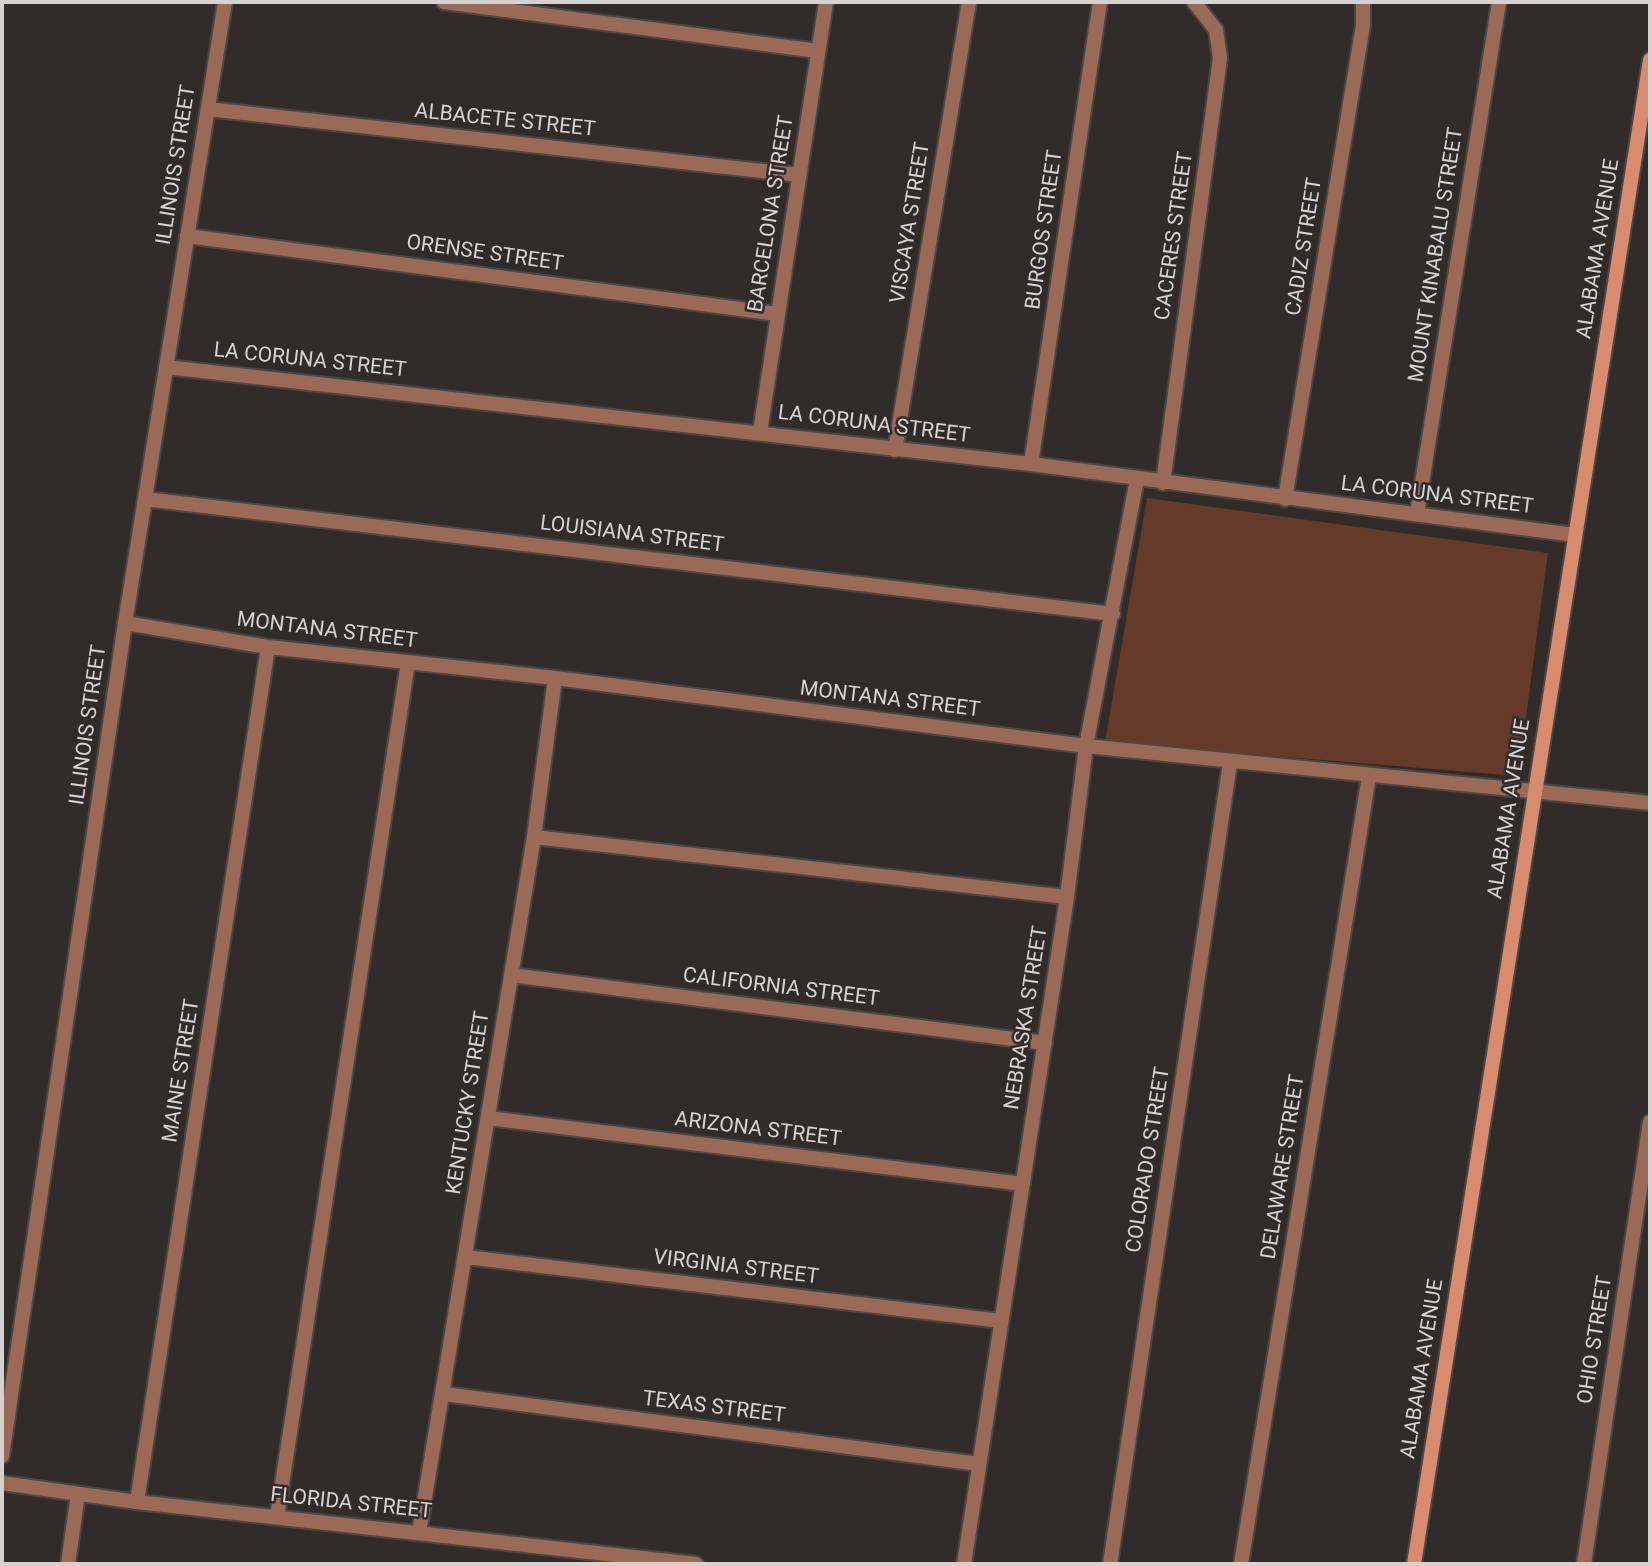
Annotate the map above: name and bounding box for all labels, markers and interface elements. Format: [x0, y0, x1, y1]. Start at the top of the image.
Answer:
street label: ILLINOIS STREET [152, 83, 202, 247]
street label: ALBACETE STREET [413, 99, 597, 143]
street label: BARCELONA STREET [744, 114, 800, 314]
street label: MOUNT KINABALU STREET [1404, 126, 1470, 384]
street label: VISCAYA STREET [886, 141, 936, 305]
street label: BURGOS STREET [1021, 149, 1069, 311]
street label: CACERES STREET [1151, 150, 1199, 322]
street label: ALABAMA AVENUE [1572, 157, 1626, 341]
street label: CADIZ STREET [1282, 176, 1328, 318]
street label: ORENSE STREET [405, 230, 565, 278]
street label: LA CORUNA STREET [212, 338, 408, 384]
street label: LA CORUNA STREET [776, 401, 972, 449]
street label: LA CORUNA STREET [1339, 472, 1535, 520]
street label: LOUISIANA STREET [539, 511, 725, 559]
street label: MONTANA STREET [235, 607, 419, 655]
street label: ILLINOIS STREET [65, 643, 113, 807]
street label: MONTANA STREET [798, 676, 982, 724]
street label: ALABAMA AVENUE [1483, 717, 1537, 901]
street label: NEBRASKA STREET [1000, 924, 1054, 1112]
street label: CALIFORNIA STREET [681, 963, 881, 1013]
street label: MAINE STREET [158, 998, 206, 1144]
street label: KENTUCKY STREET [442, 1010, 496, 1196]
street label: COLORADO STREET [1122, 1065, 1176, 1255]
street label: DELAWARE STREET [1257, 1073, 1311, 1261]
street label: ARIZONA STREET [673, 1107, 843, 1153]
street label: VIRGINIA STREET [652, 1245, 820, 1291]
street label: OHIO STREET [1573, 1274, 1619, 1406]
street label: ALABAMA AVENUE [1396, 1277, 1450, 1461]
street label: TEXAS STREET [641, 1387, 787, 1429]
street label: FLORIDA STREET [269, 1483, 433, 1525]

